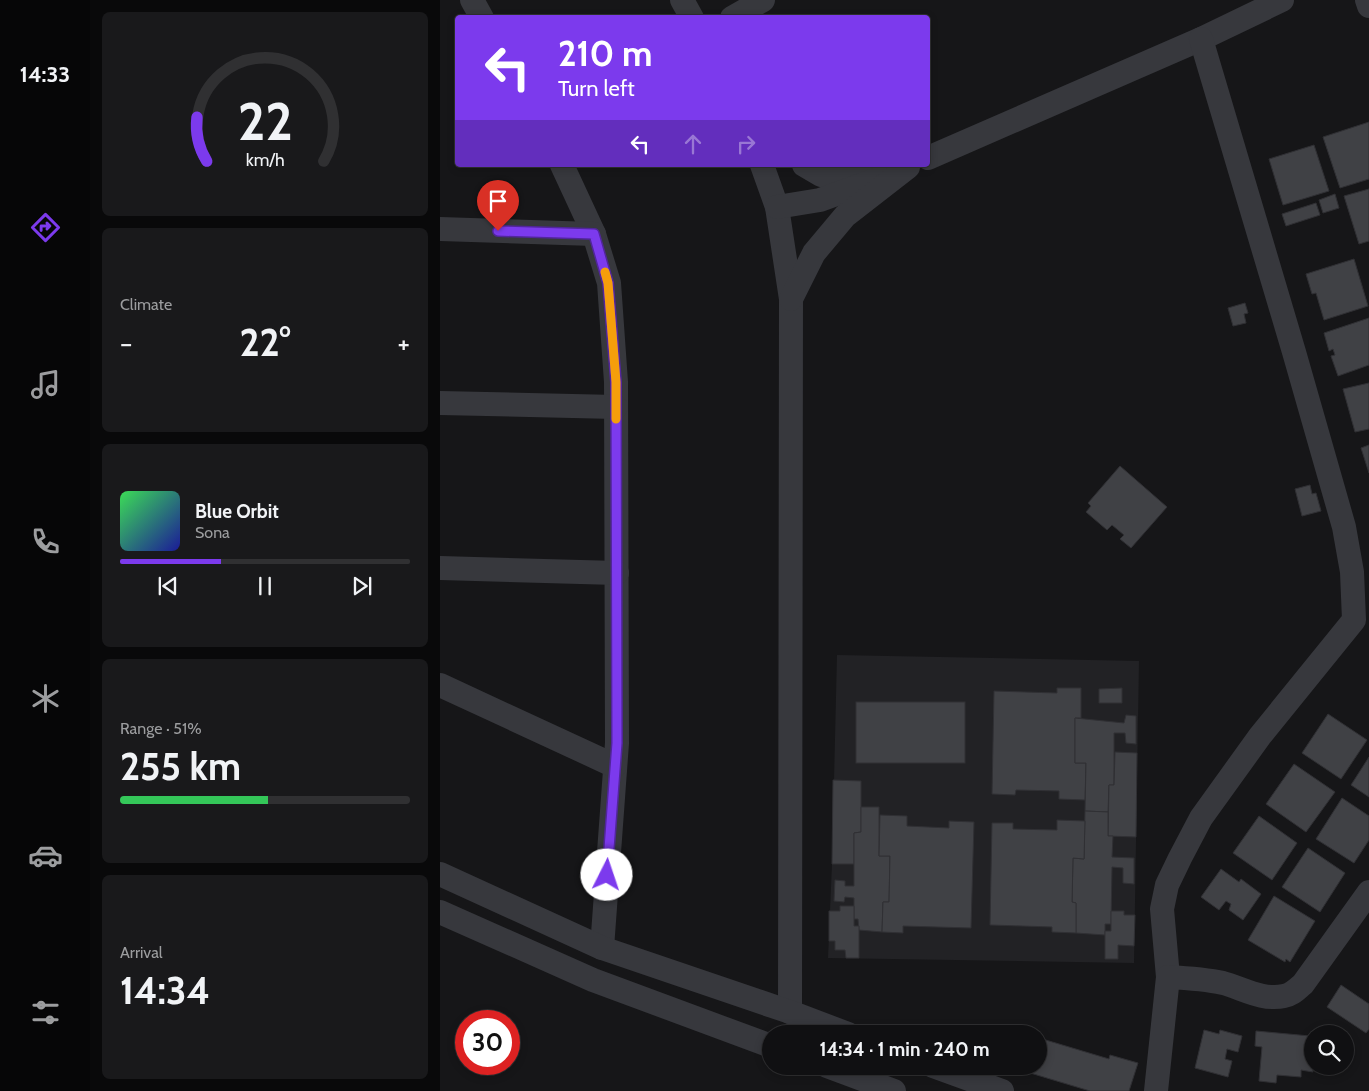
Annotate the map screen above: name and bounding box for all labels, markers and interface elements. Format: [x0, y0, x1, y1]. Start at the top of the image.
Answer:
text: 210 m [558, 32, 652, 75]
icon: left [475, 35, 540, 100]
text: 14:33 [20, 61, 70, 88]
text: Turn left [558, 75, 635, 102]
text: 22 [237, 90, 293, 153]
icon: left [626, 130, 654, 158]
icon: ahead [679, 130, 707, 158]
icon: right [732, 130, 760, 158]
text: km/h [245, 149, 285, 170]
pin [477, 180, 519, 231]
icon: arrive [484, 187, 512, 215]
icon: directions [28, 210, 63, 245]
text: Climate [120, 295, 172, 314]
text: 22° [239, 319, 291, 366]
text: − [120, 326, 132, 360]
text: + [398, 326, 410, 360]
icon: music [28, 367, 63, 402]
text: Blue Orbit [195, 500, 279, 523]
text: Sona [195, 523, 230, 542]
icon: phone [28, 524, 63, 559]
icon: previous [154, 572, 182, 600]
icon: pause [251, 572, 279, 600]
icon: next [348, 572, 376, 600]
icon: climate [28, 681, 63, 716]
text: Range · 51% [120, 719, 202, 738]
text: 255 km [120, 743, 241, 790]
icon: car [28, 838, 63, 873]
position arrow [580, 848, 632, 900]
text: Arrival [120, 943, 163, 962]
text: 14:34 [120, 967, 210, 1014]
icon: filters [28, 995, 63, 1030]
speed limit sign: 30 [455, 1010, 520, 1075]
map controls [1304, 1025, 1354, 1075]
button: search [1304, 1025, 1354, 1075]
text: 14:34 · 1 min · 240 m [820, 1038, 989, 1061]

